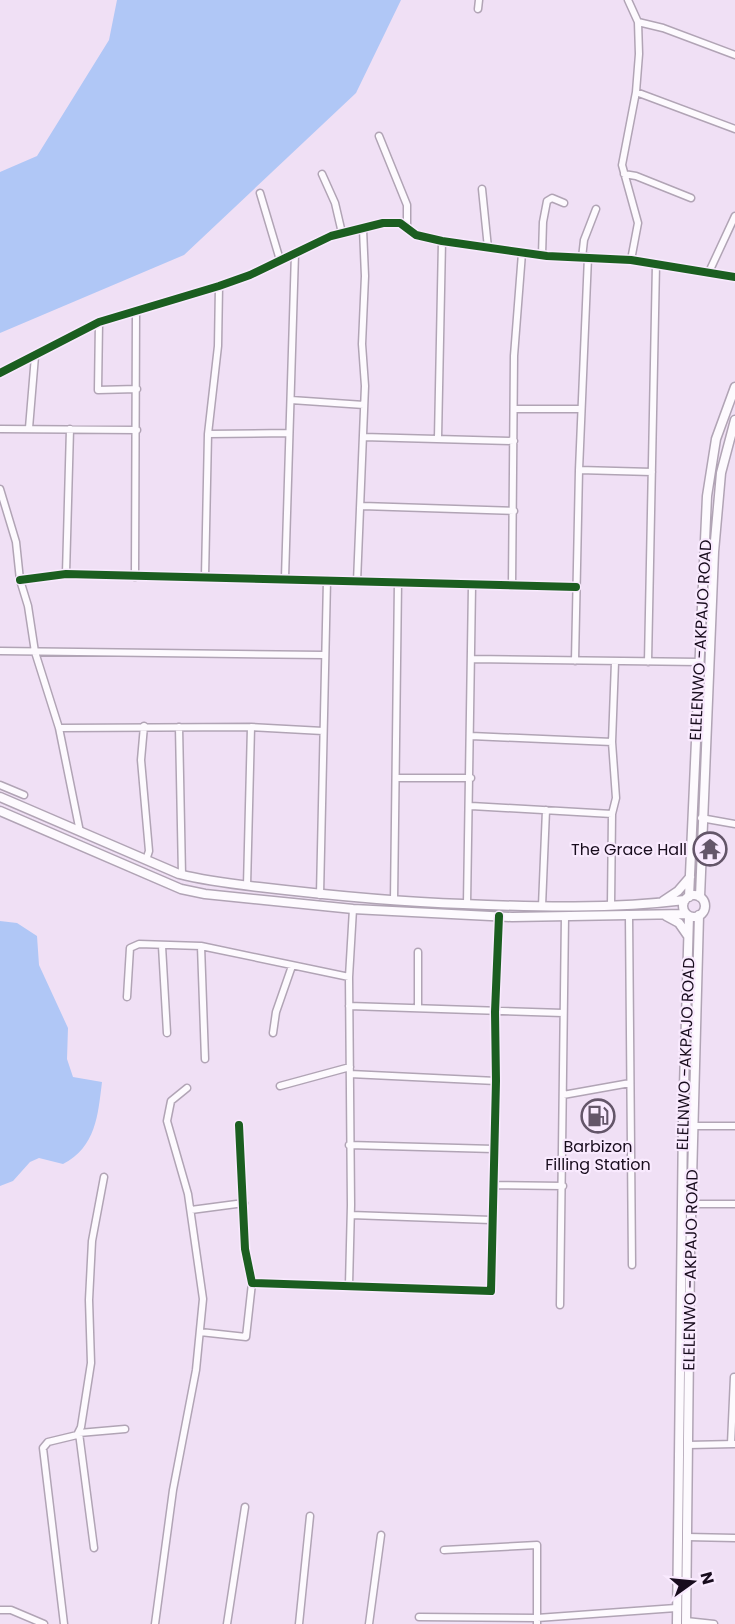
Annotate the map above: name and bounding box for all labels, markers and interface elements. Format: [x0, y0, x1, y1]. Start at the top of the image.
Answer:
street label: ELELENWO -AKPAJO ROAD [684, 539, 717, 741]
temple icon: The Grace Hall [692, 831, 728, 867]
place label: The Grace Hall [571, 838, 687, 861]
street label: ELELNWO -AKPAJO ROAD [671, 957, 700, 1151]
fuel station icon: Barbizon Filling Station [580, 1098, 616, 1134]
place label: Barbizon Filling Station [545, 1135, 651, 1176]
street label: ELELENWO -AKPAJO ROAD [677, 1169, 704, 1371]
north arrow [663, 1552, 723, 1612]
text: N [694, 1569, 720, 1587]

